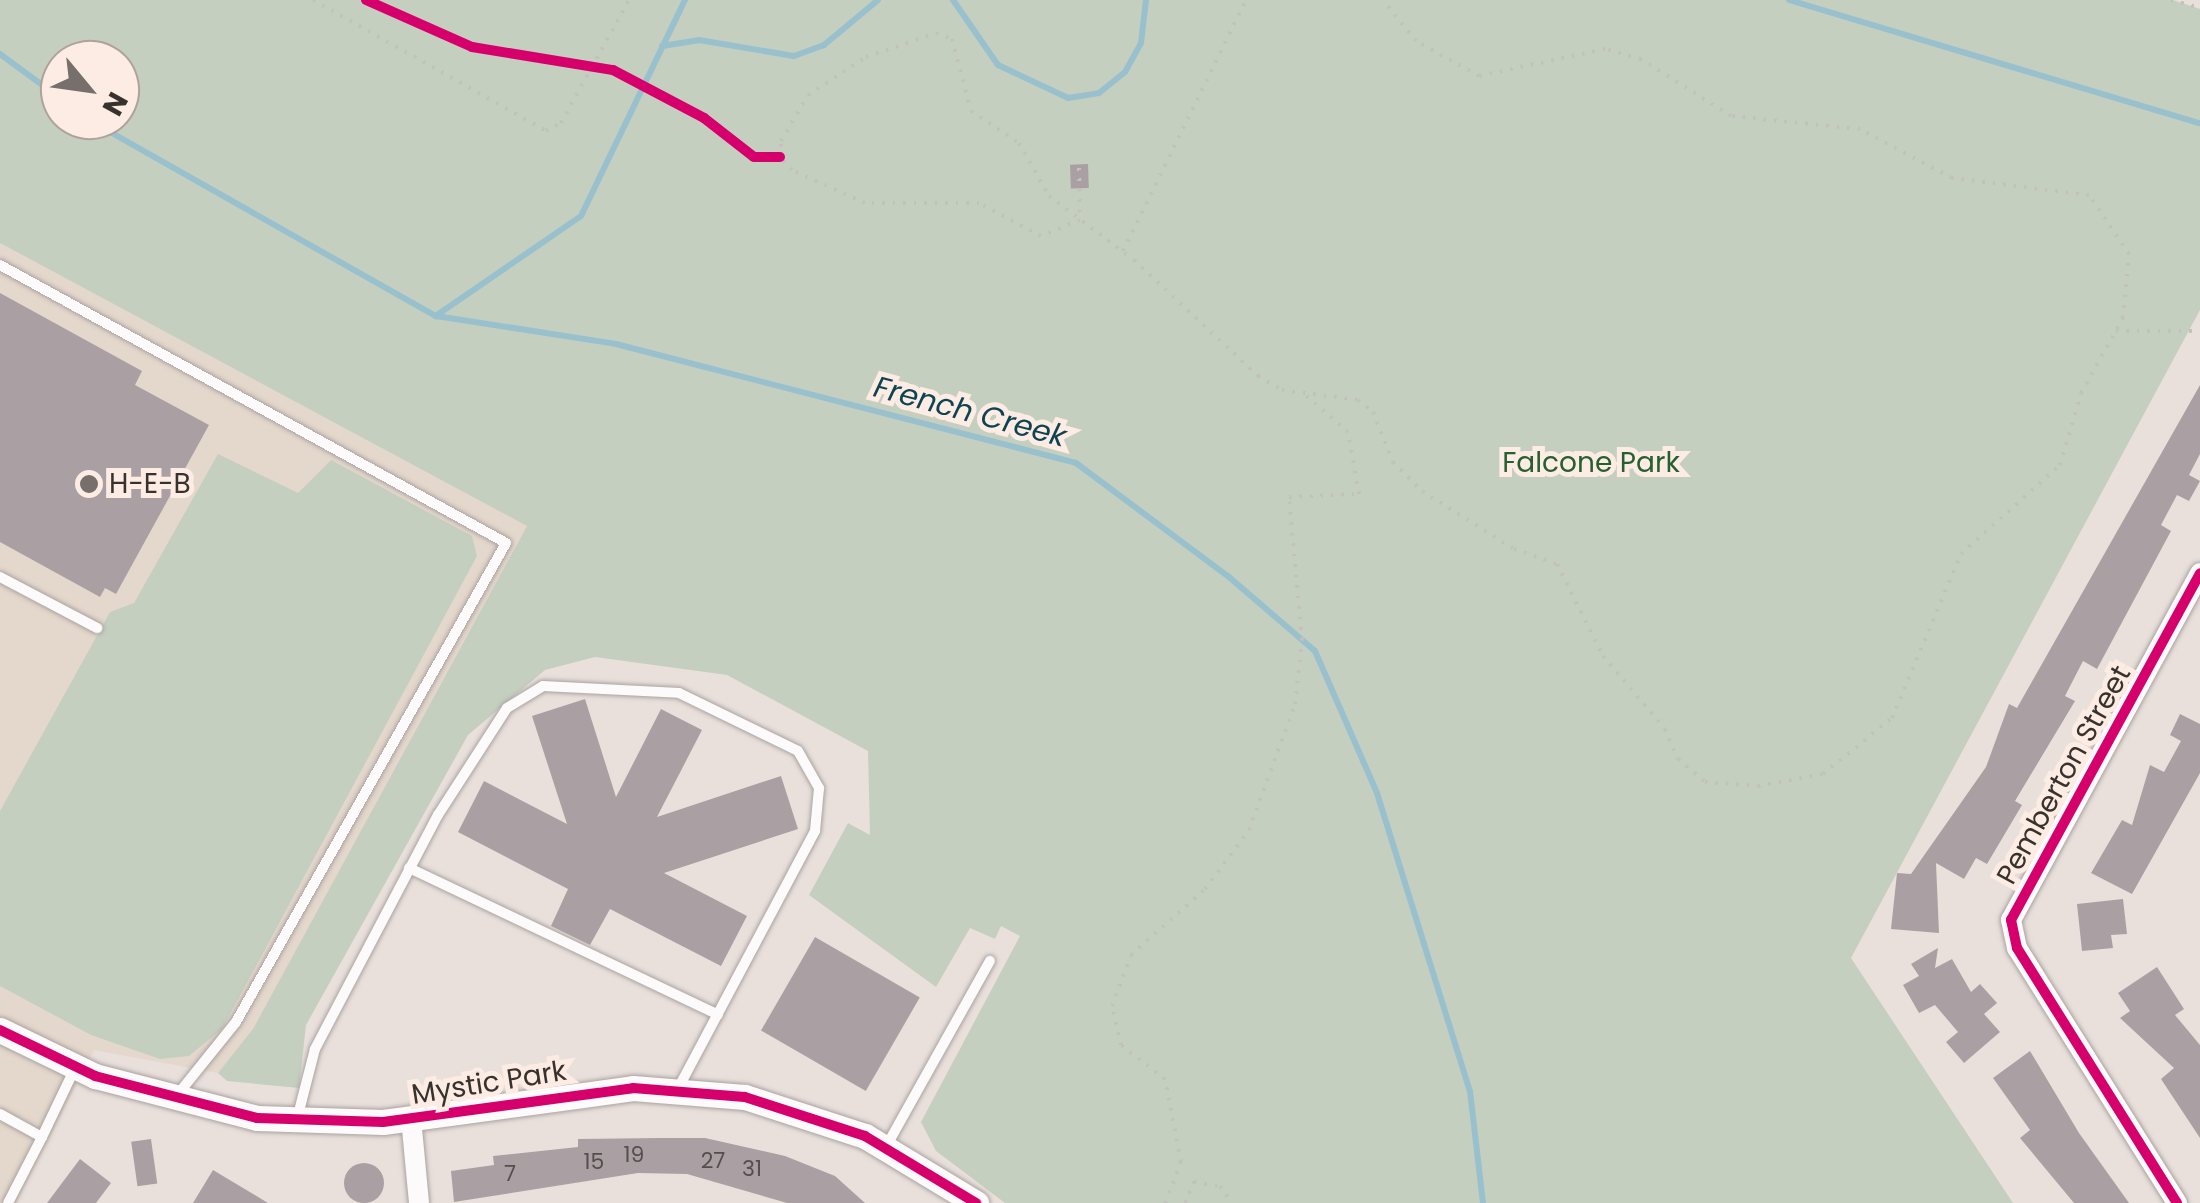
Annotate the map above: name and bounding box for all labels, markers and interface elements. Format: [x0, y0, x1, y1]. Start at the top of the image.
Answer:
north arrow [40, 40, 140, 140]
text: N [93, 85, 137, 122]
water label: French Creek [870, 369, 1070, 455]
park label: Falcone Park [1502, 446, 1680, 480]
place label: H-E-B [109, 467, 191, 501]
marker: H-E-B [78, 473, 100, 495]
street label: Pemberton Street [1990, 660, 2138, 890]
street label: Mystic Park [409, 1054, 569, 1112]
house number: 19 [624, 1142, 644, 1168]
house number: 27 [701, 1148, 725, 1174]
house number: 15 [584, 1149, 604, 1175]
house number: 31 [742, 1156, 762, 1182]
house number: 7 [504, 1161, 516, 1187]

